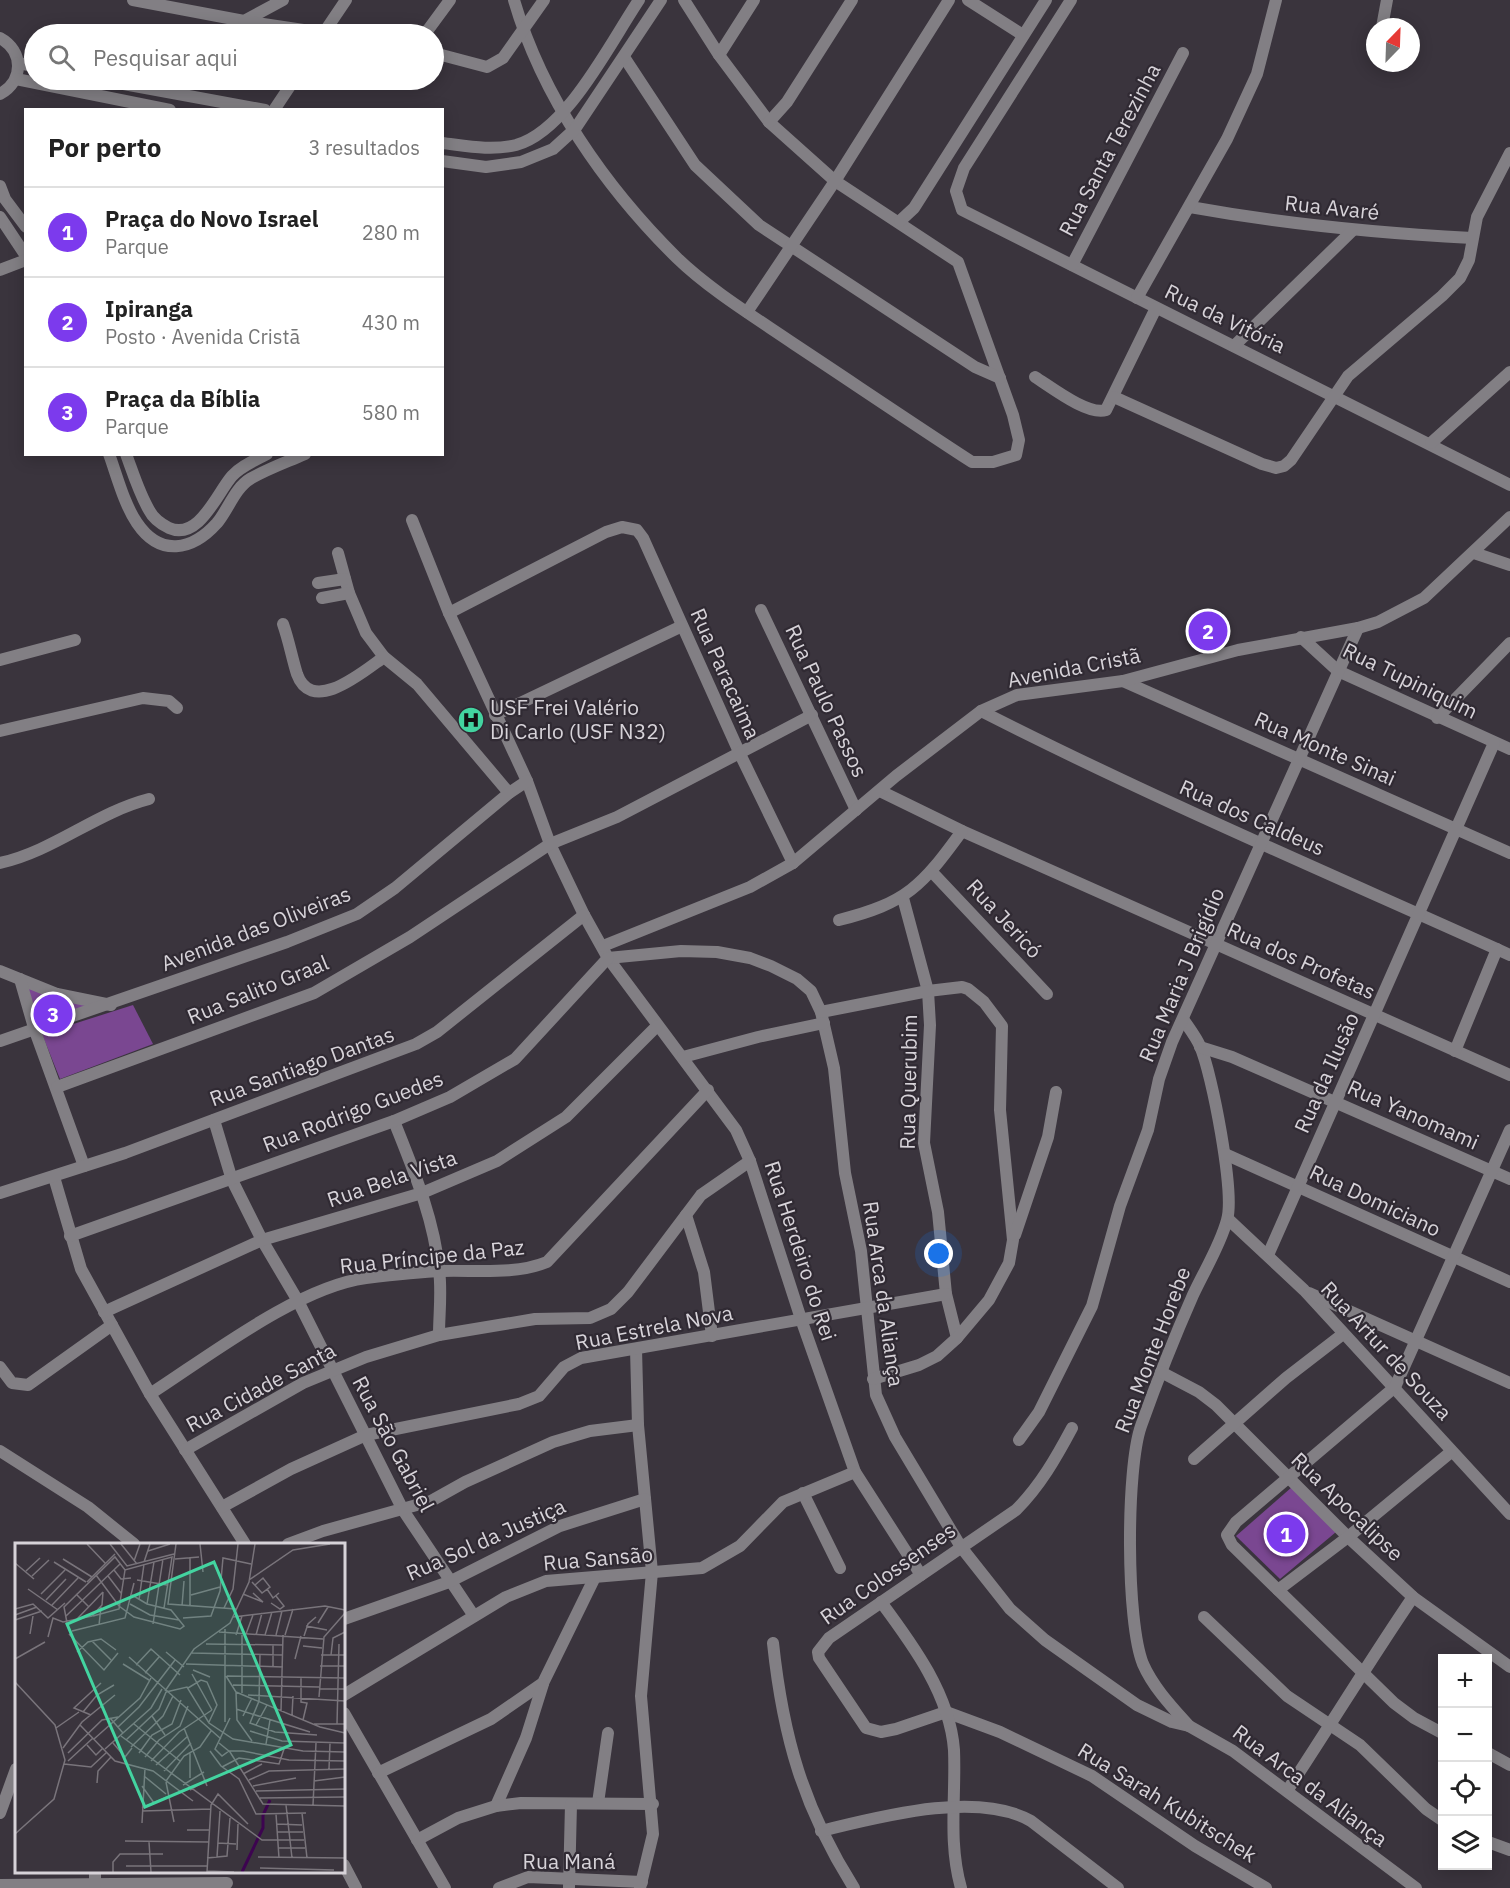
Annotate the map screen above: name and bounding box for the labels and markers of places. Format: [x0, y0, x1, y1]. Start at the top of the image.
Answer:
pin: 2 [1188, 608, 1228, 654]
place label: USF Frei Valério Di Carlo (USF N32) [490, 693, 666, 745]
hospital icon: USF Frei Valério Di Carlo (USF N32) [456, 705, 486, 735]
pin: 3 [34, 992, 72, 1036]
pin: 1 [1266, 1512, 1306, 1556]

